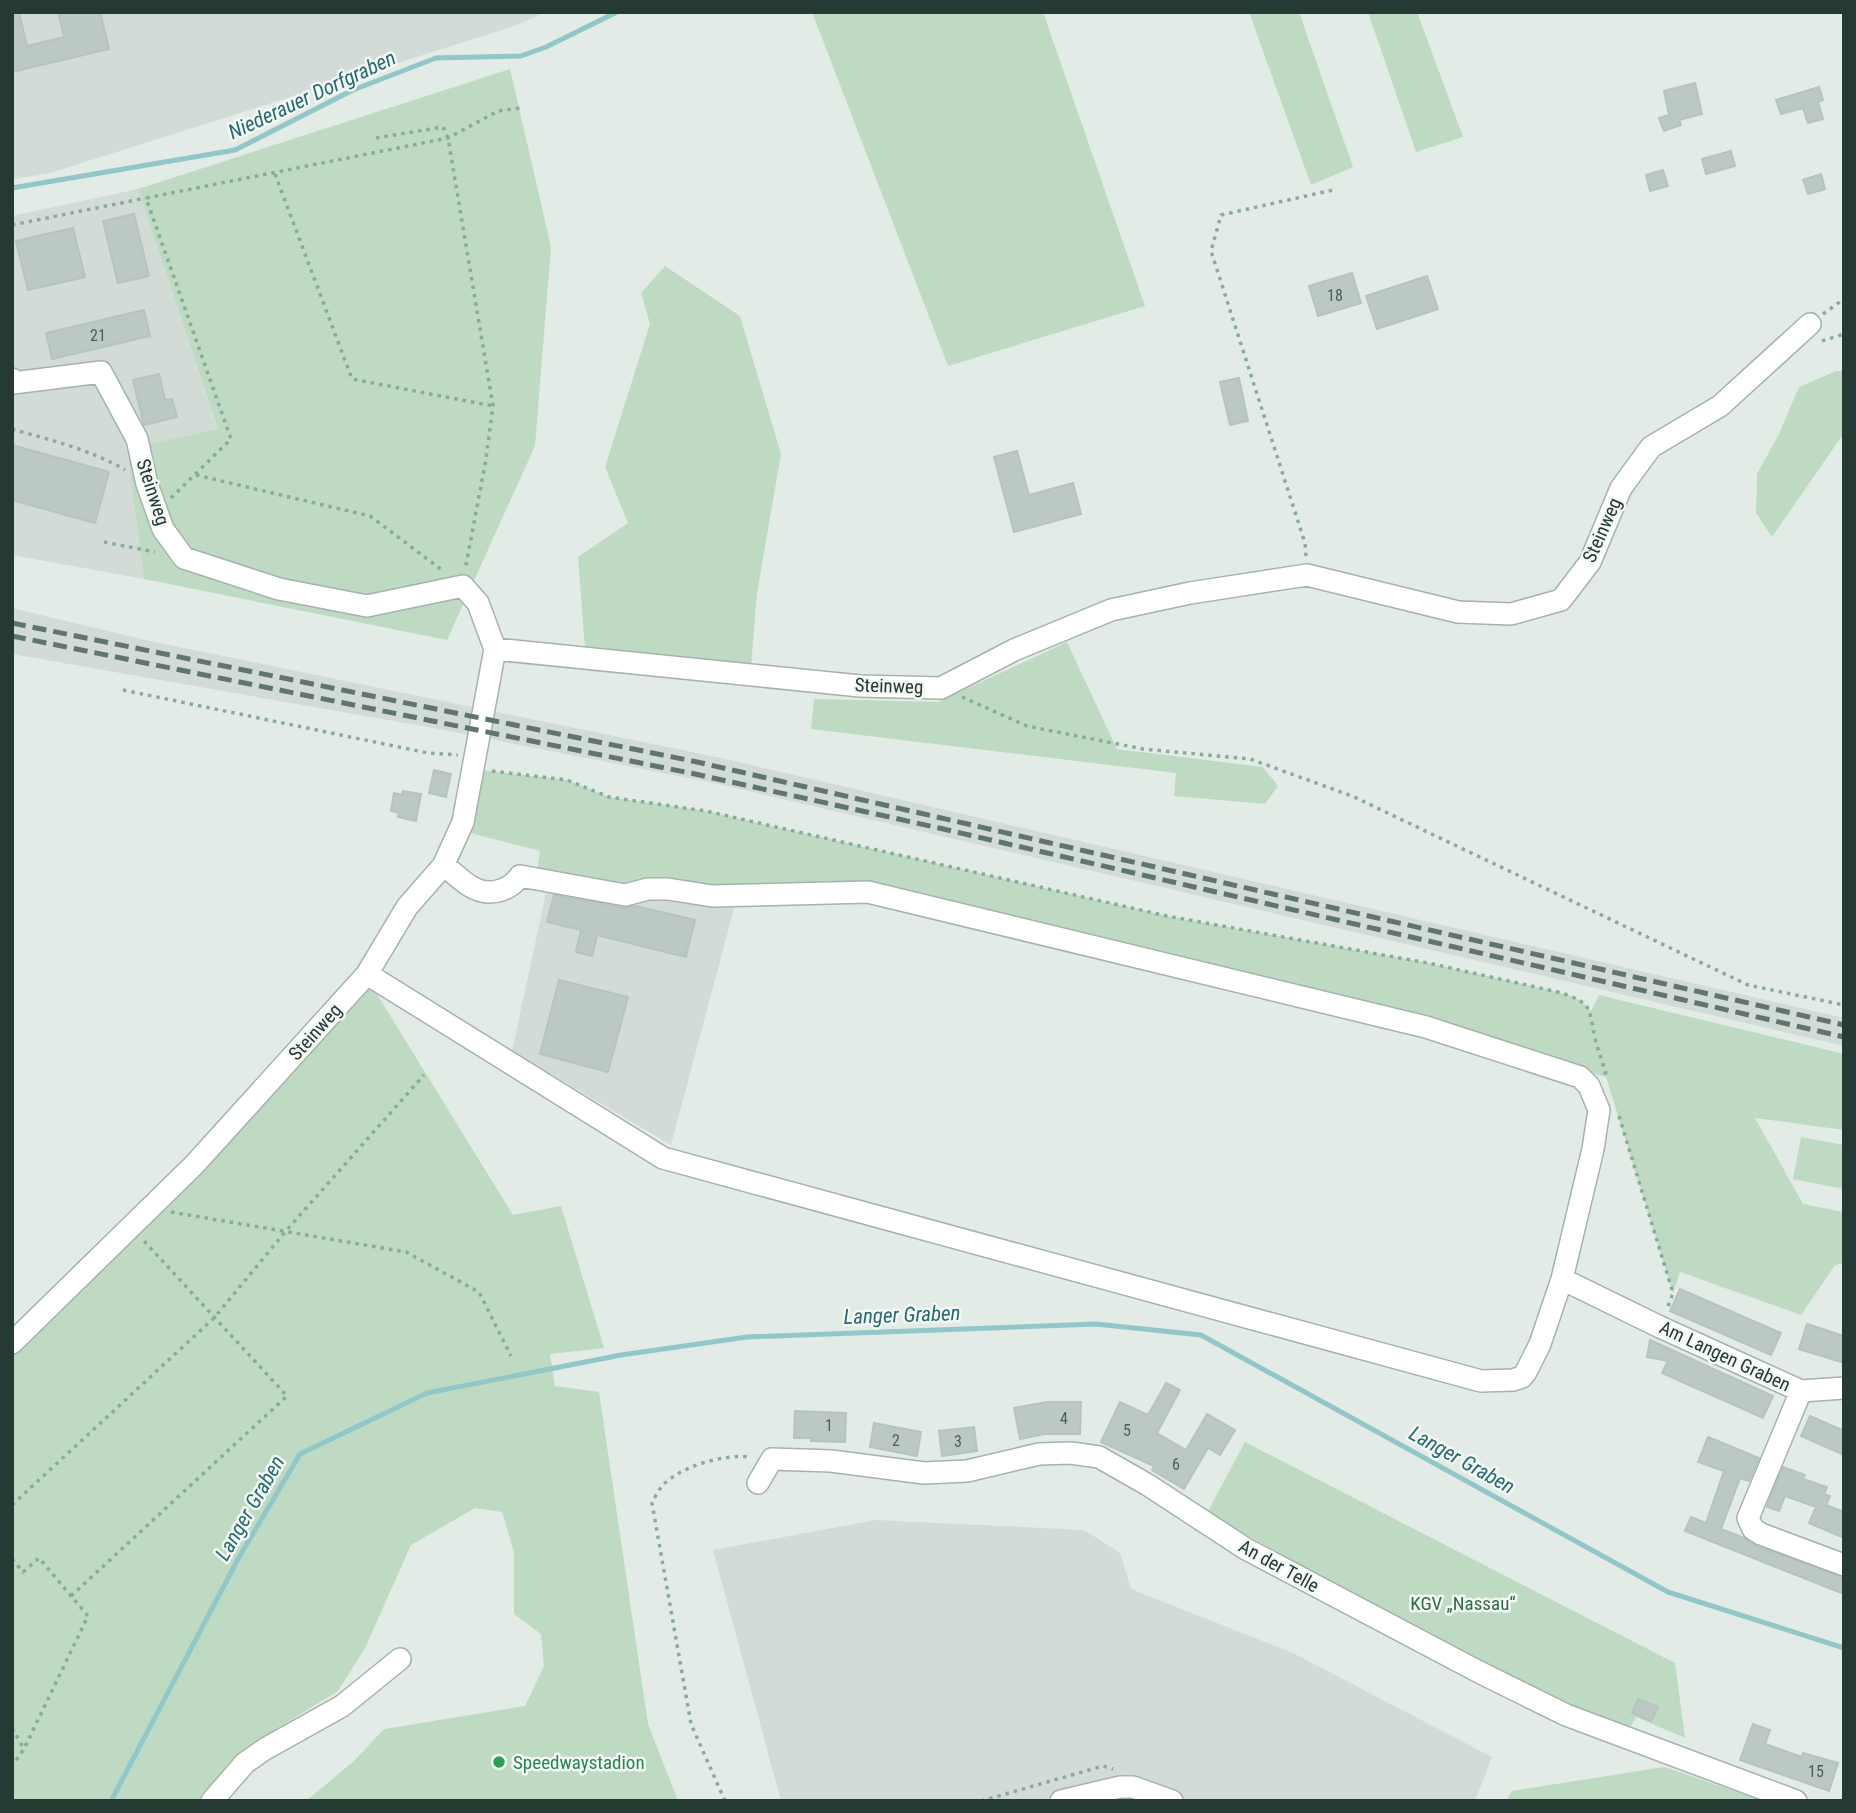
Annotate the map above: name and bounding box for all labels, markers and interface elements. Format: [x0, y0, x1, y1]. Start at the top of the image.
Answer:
water label: Niederauer Dorfgraben [224, 46, 400, 144]
house number: 18 [1327, 286, 1343, 305]
house number: 21 [90, 326, 106, 345]
street label: Steinweg [131, 456, 175, 528]
street label: Steinweg [1578, 494, 1626, 566]
street label: Steinweg [854, 673, 924, 699]
street label: Steinweg [284, 999, 346, 1065]
water label: Langer Graben [843, 1301, 961, 1329]
street label: Am Langen Graben [1656, 1316, 1794, 1396]
house number: 4 [1060, 1409, 1068, 1428]
house number: 1 [825, 1416, 833, 1435]
house number: 5 [1123, 1421, 1131, 1440]
water label: Langer Graben [1405, 1421, 1519, 1499]
house number: 2 [892, 1431, 900, 1450]
house number: 3 [954, 1432, 962, 1451]
water label: Langer Graben [210, 1451, 290, 1565]
house number: 6 [1172, 1455, 1180, 1474]
street label: An der Telle [1235, 1535, 1323, 1597]
park label: KGV „Nassau“ [1410, 1592, 1516, 1615]
place label: Speedwaystadion [513, 1751, 645, 1774]
marker: Speedwaystadion [491, 1754, 507, 1770]
house number: 15 [1808, 1762, 1824, 1781]

